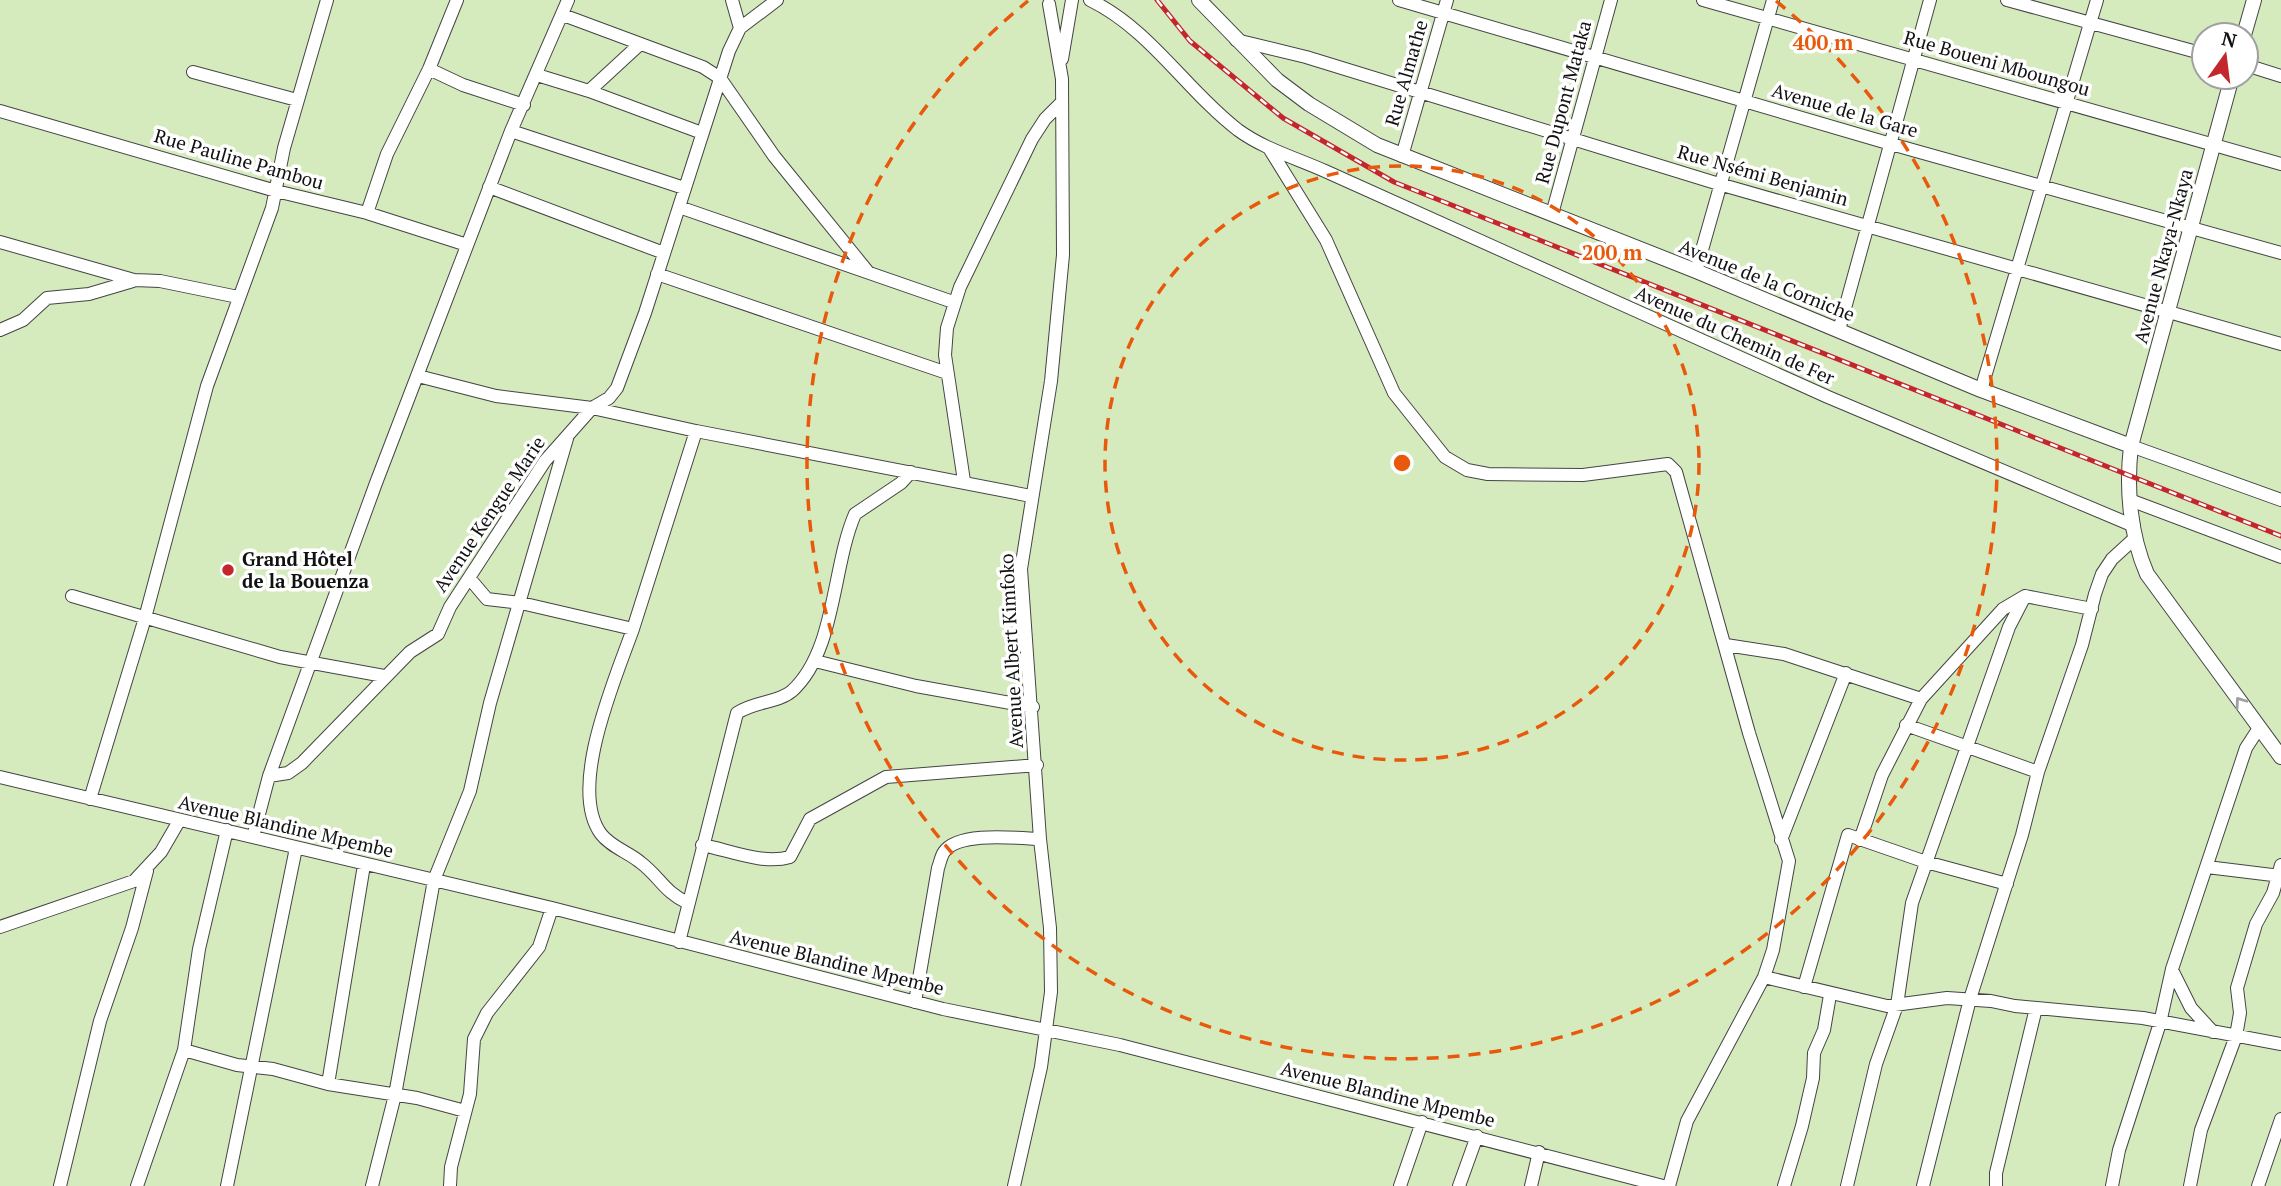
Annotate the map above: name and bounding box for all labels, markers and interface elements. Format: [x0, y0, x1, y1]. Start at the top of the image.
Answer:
street label: Rue Almathe [1378, 17, 1433, 129]
street label: Rue Dupont Mataka [1529, 17, 1596, 186]
north arrow [2190, 21, 2260, 91]
street label: Rue Boueni Mboungou [1901, 24, 2093, 101]
text: N [2219, 25, 2240, 53]
text: 400 m [1793, 28, 1854, 56]
street label: Avenue de la Gare [1769, 77, 1921, 142]
street label: Rue Pauline Pambou [152, 122, 327, 195]
street label: Rue Nsémi Benjamin [1675, 138, 1851, 211]
street label: Avenue Nkaya-Nkaya [2127, 165, 2198, 346]
street label: Avenue de la Corniche [1676, 233, 1859, 326]
text: 200 m [1582, 238, 1643, 266]
street label: Avenue du Chemin de Fer [1632, 279, 1839, 390]
street label: Avenue Kengue Marie [427, 431, 550, 596]
centre of rings [1390, 451, 1414, 475]
place label: Grand Hôtel de la Bouenza [242, 546, 369, 593]
street label: Avenue Albert Kimfoko [993, 553, 1028, 749]
marker: Grand Hôtel de la Bouenza [220, 562, 236, 578]
one-way arrow [2236, 698, 2248, 710]
street label: Avenue Blandine Mpembe [176, 789, 396, 862]
street label: Avenue Blandine Mpembe [727, 923, 947, 1000]
street label: Avenue Blandine Mpembe [1278, 1055, 1498, 1132]

